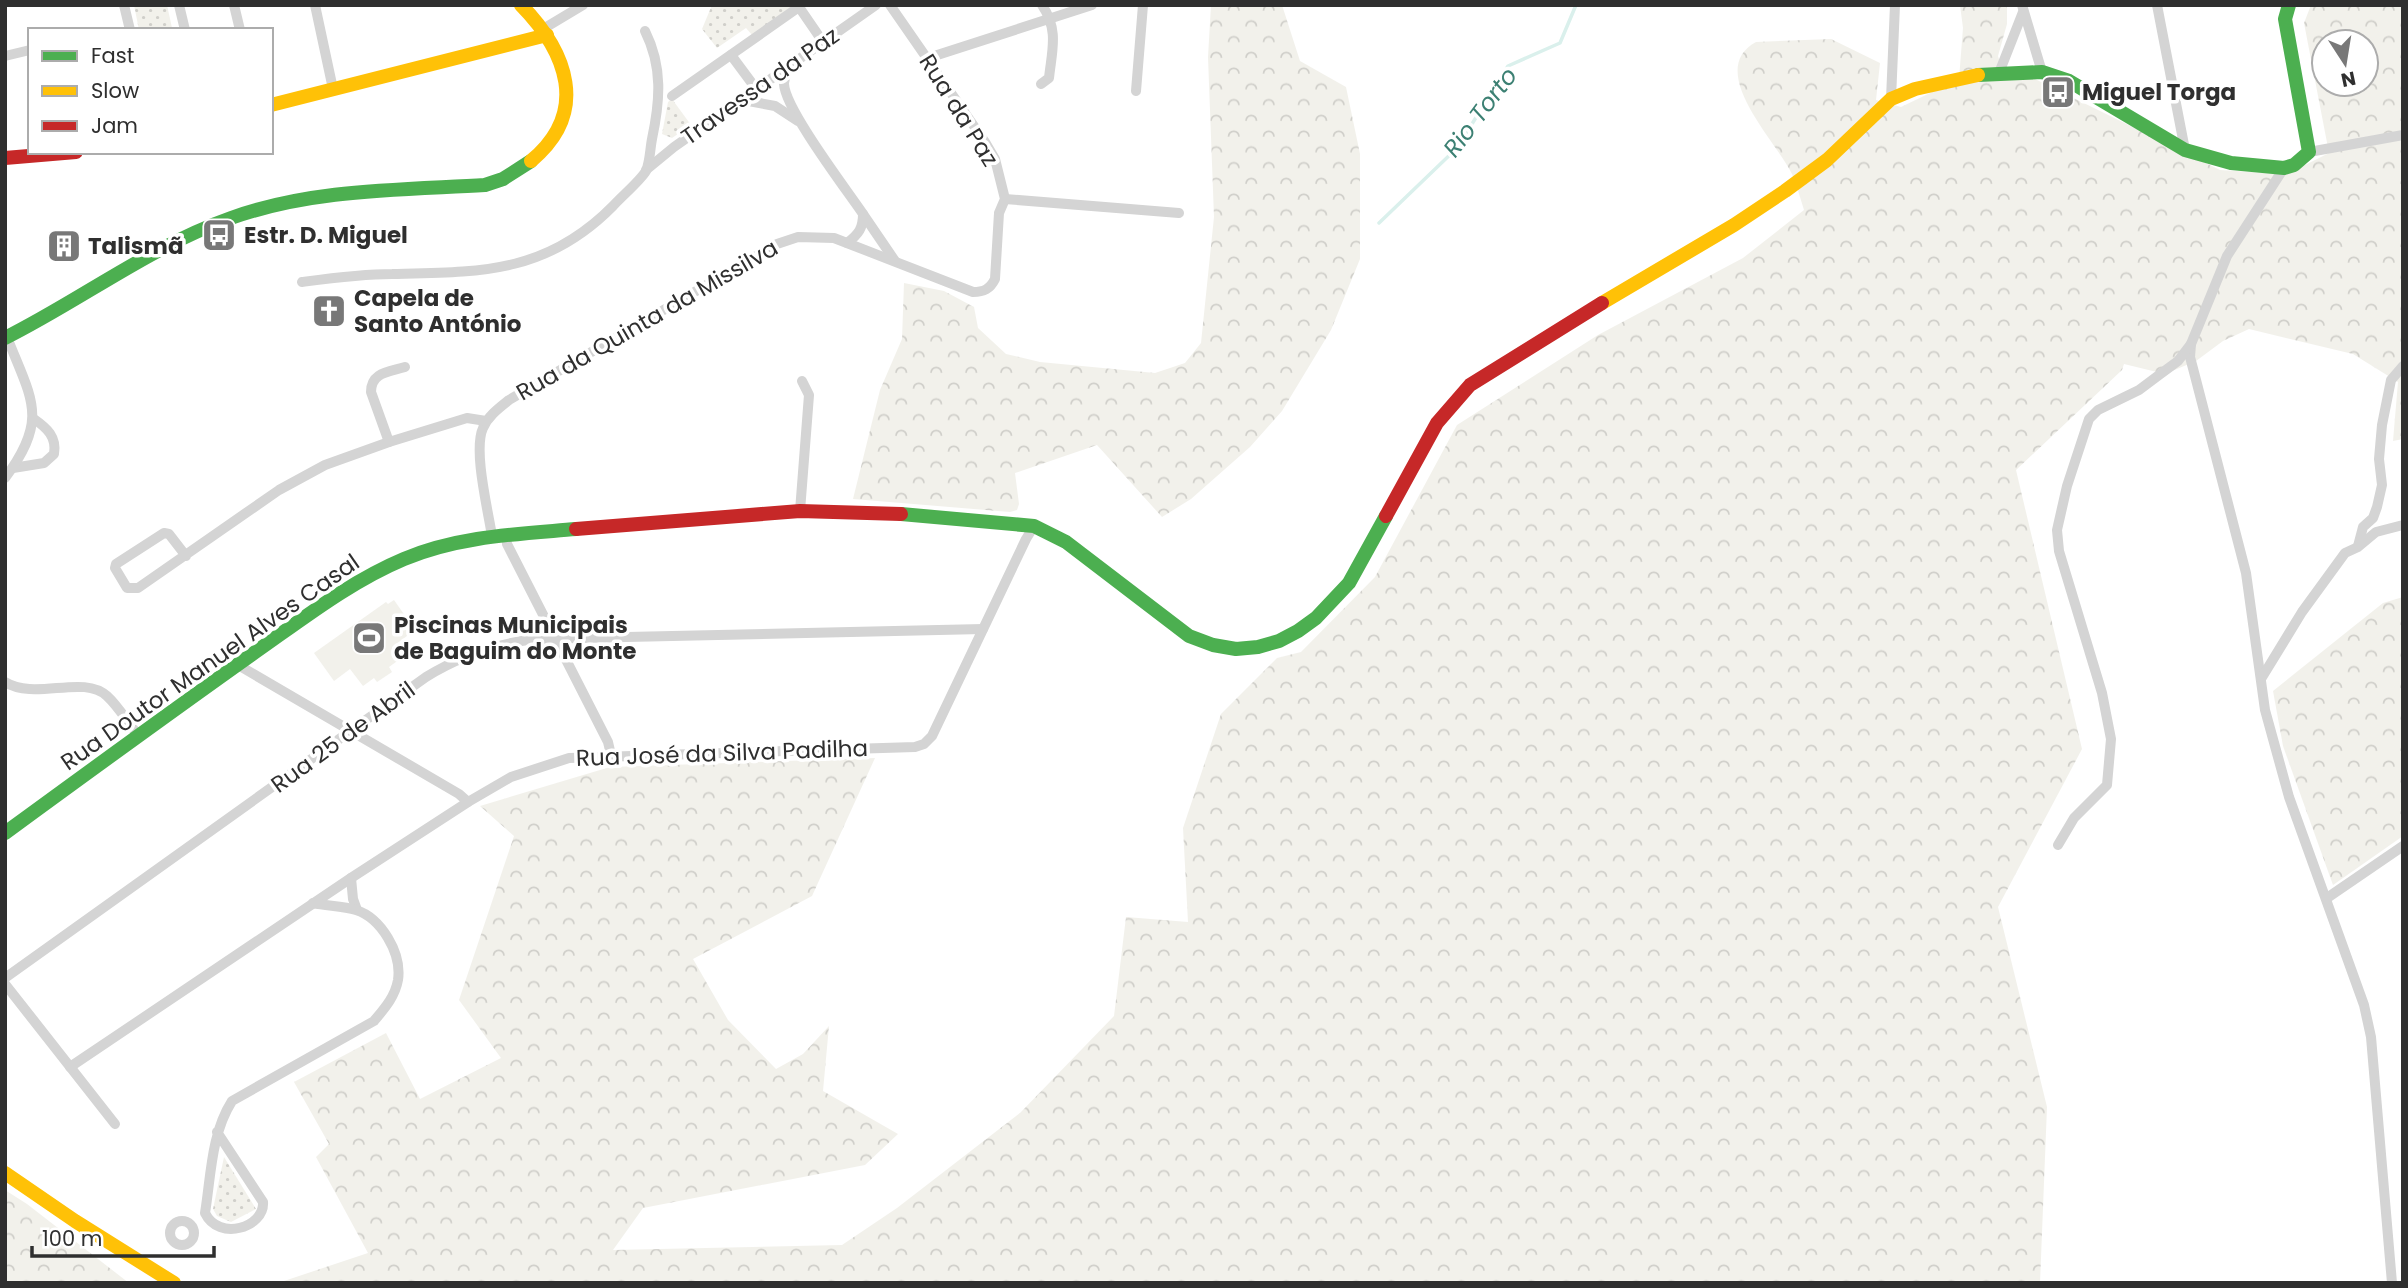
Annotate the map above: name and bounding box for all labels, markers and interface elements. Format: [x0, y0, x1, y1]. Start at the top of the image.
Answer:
street label: Travessa da Paz [675, 20, 845, 152]
legend [28, 28, 273, 154]
north arrow [2310, 28, 2380, 98]
text: Fast [91, 41, 134, 70]
street label: Rua da Paz [912, 48, 1006, 172]
water label: Rio Torto [1435, 60, 1525, 164]
text: N [2339, 64, 2358, 94]
bus stop icon: Miguel Torga [2039, 73, 2077, 111]
text: Slow [91, 76, 139, 105]
place label: Miguel Torga [2082, 76, 2236, 108]
text: Jam [91, 111, 138, 140]
bus stop icon: Estr. D. Miguel [200, 216, 238, 254]
place label: Estr. D. Miguel [244, 219, 408, 251]
building icon: Talismã [45, 227, 83, 265]
place label: Talismã [88, 230, 184, 262]
street label: Rua da Quinta da Missilva [510, 232, 784, 408]
place label: Capela de Santo António [354, 282, 522, 340]
church icon: Capela de Santo António [310, 292, 348, 330]
street label: Rua Doutor Manuel Alves Casal [54, 546, 366, 778]
place label: Piscinas Municipais de Baguim do Monte [394, 609, 637, 667]
sports icon: Piscinas Municipais de Baguim do Monte [350, 619, 388, 657]
street label: Rua 25 de Abril [264, 674, 422, 800]
street label: Rua José da Silva Padilha [575, 732, 869, 774]
scale bar [32, 1214, 214, 1258]
text: 100 m [42, 1224, 102, 1253]

